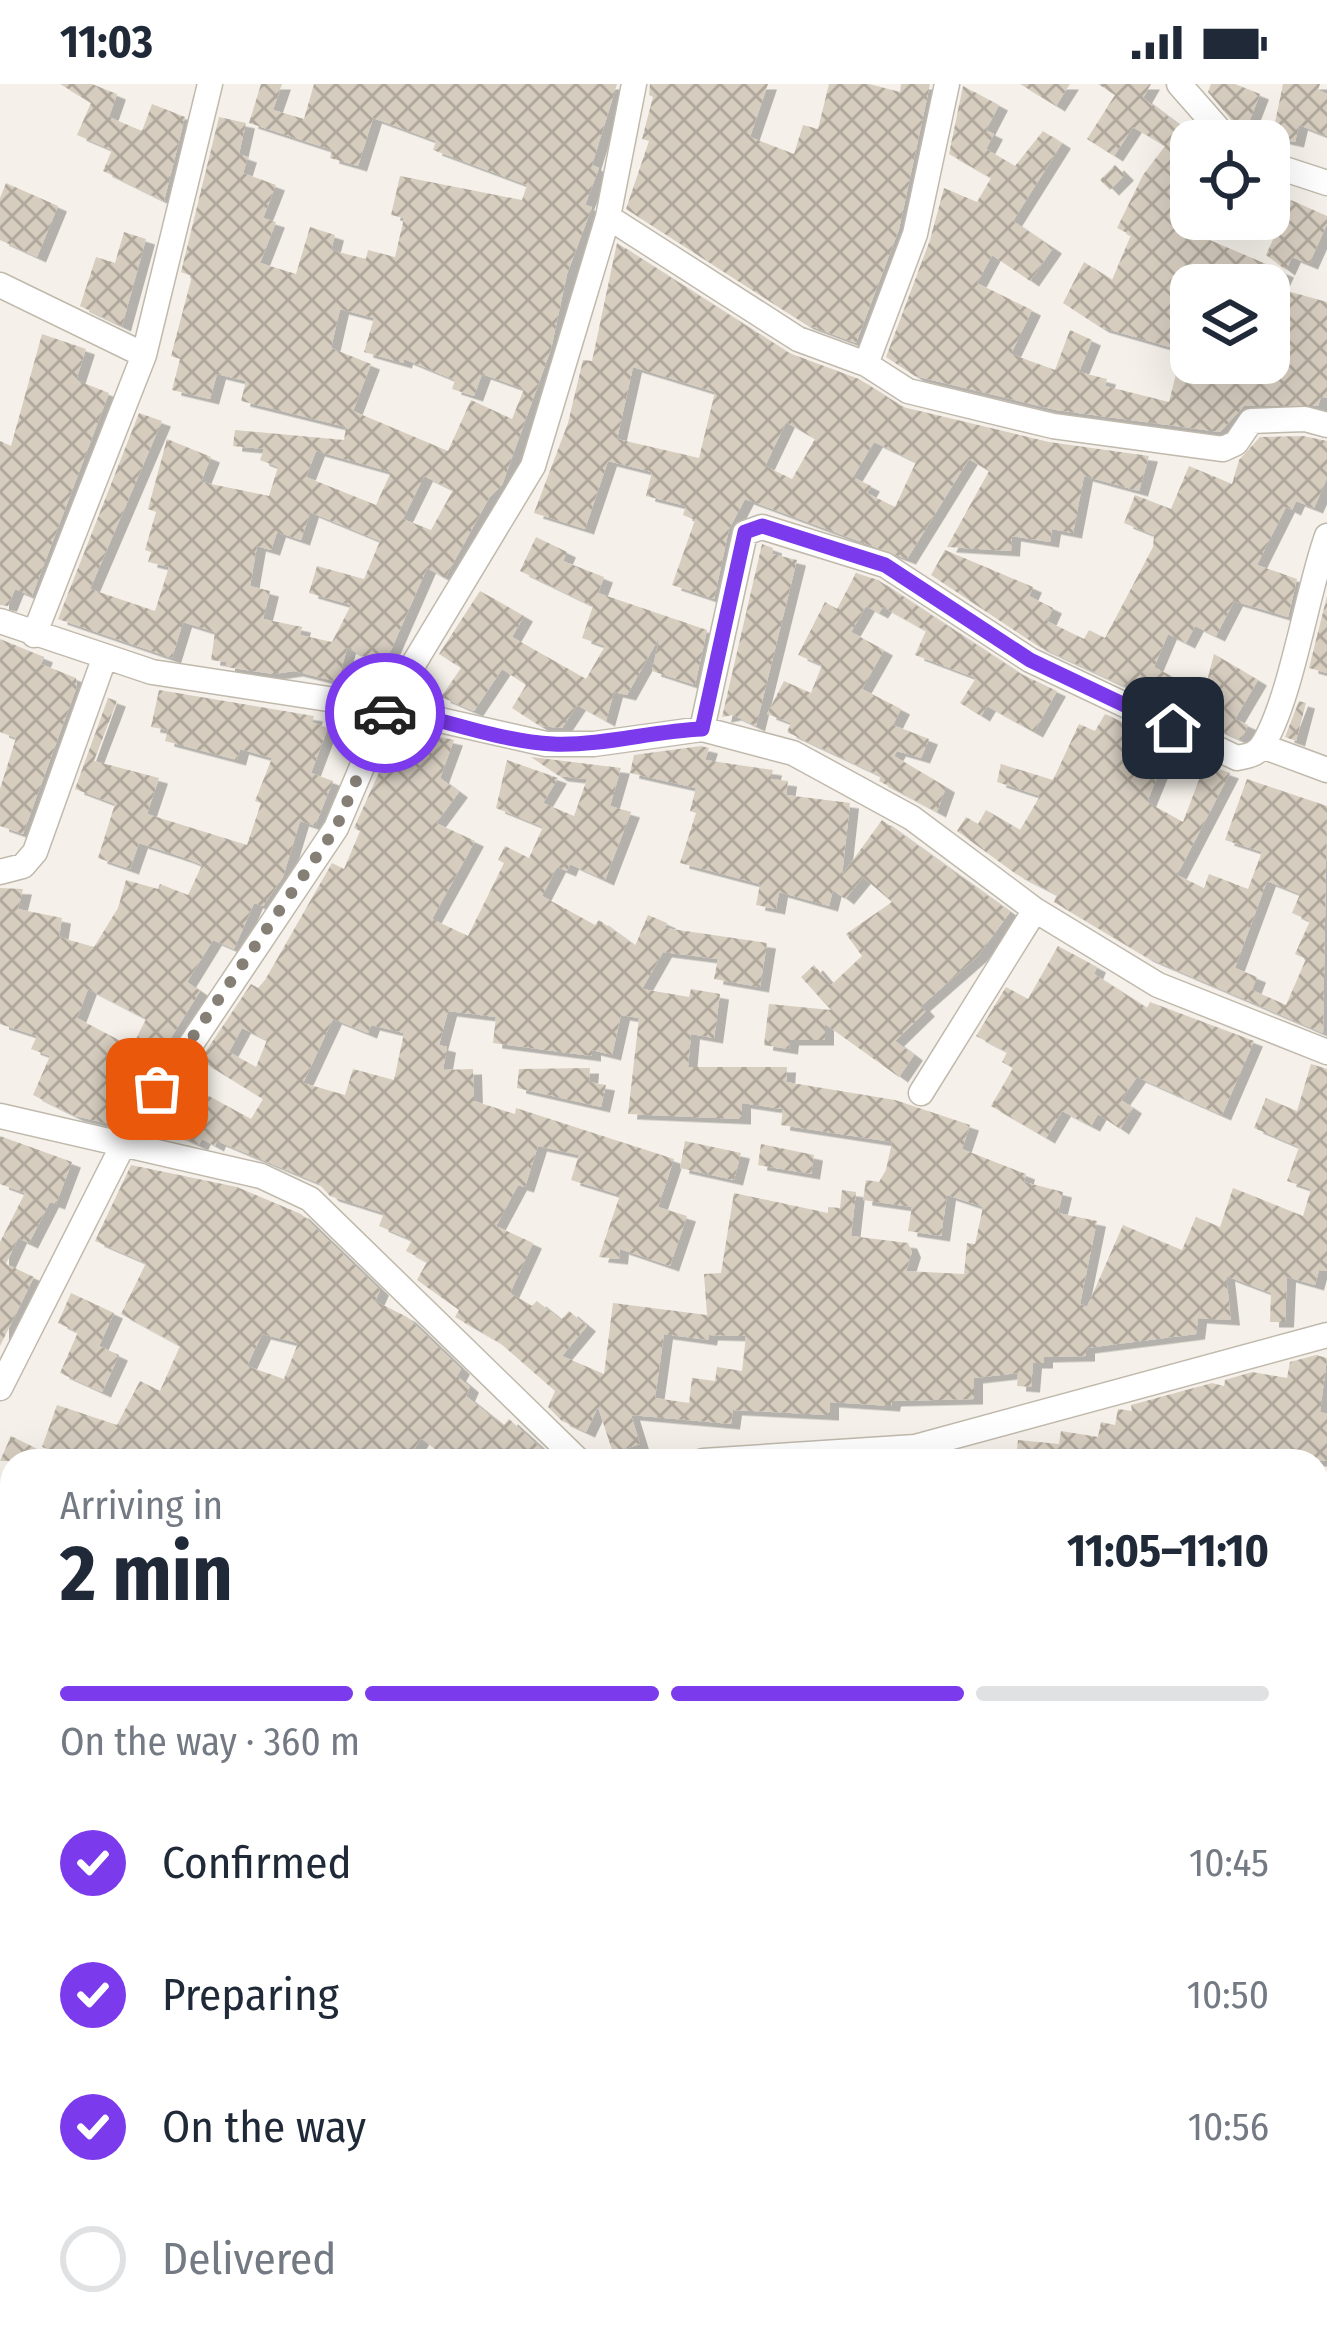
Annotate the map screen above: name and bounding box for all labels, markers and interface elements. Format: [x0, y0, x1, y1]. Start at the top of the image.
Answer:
text: 11:03 [60, 15, 153, 69]
map controls [1170, 120, 1290, 384]
button: locate [1170, 120, 1290, 240]
button: layers [1170, 264, 1290, 384]
courier [325, 653, 445, 773]
pin [1122, 677, 1224, 779]
icon: car [352, 680, 418, 746]
icon: home [1140, 695, 1206, 761]
pin [106, 1038, 208, 1140]
icon: bag [124, 1056, 190, 1122]
text: Arriving in [60, 1483, 223, 1529]
text: 11:05–11:10 [1067, 1524, 1269, 1578]
text: 2 min [60, 1527, 233, 1621]
text: On the way · 360 m [60, 1719, 360, 1765]
icon: check [60, 1830, 126, 1896]
text: Confirmed [162, 1836, 352, 1890]
text: 10:45 [1189, 1840, 1269, 1886]
icon: check [60, 1962, 126, 2028]
text: Preparing [162, 1968, 339, 2022]
text: 10:50 [1187, 1972, 1269, 2018]
icon: check [60, 2094, 126, 2160]
text: On the way [162, 2100, 366, 2154]
text: 10:56 [1188, 2104, 1269, 2150]
text: Delivered [162, 2232, 336, 2286]

